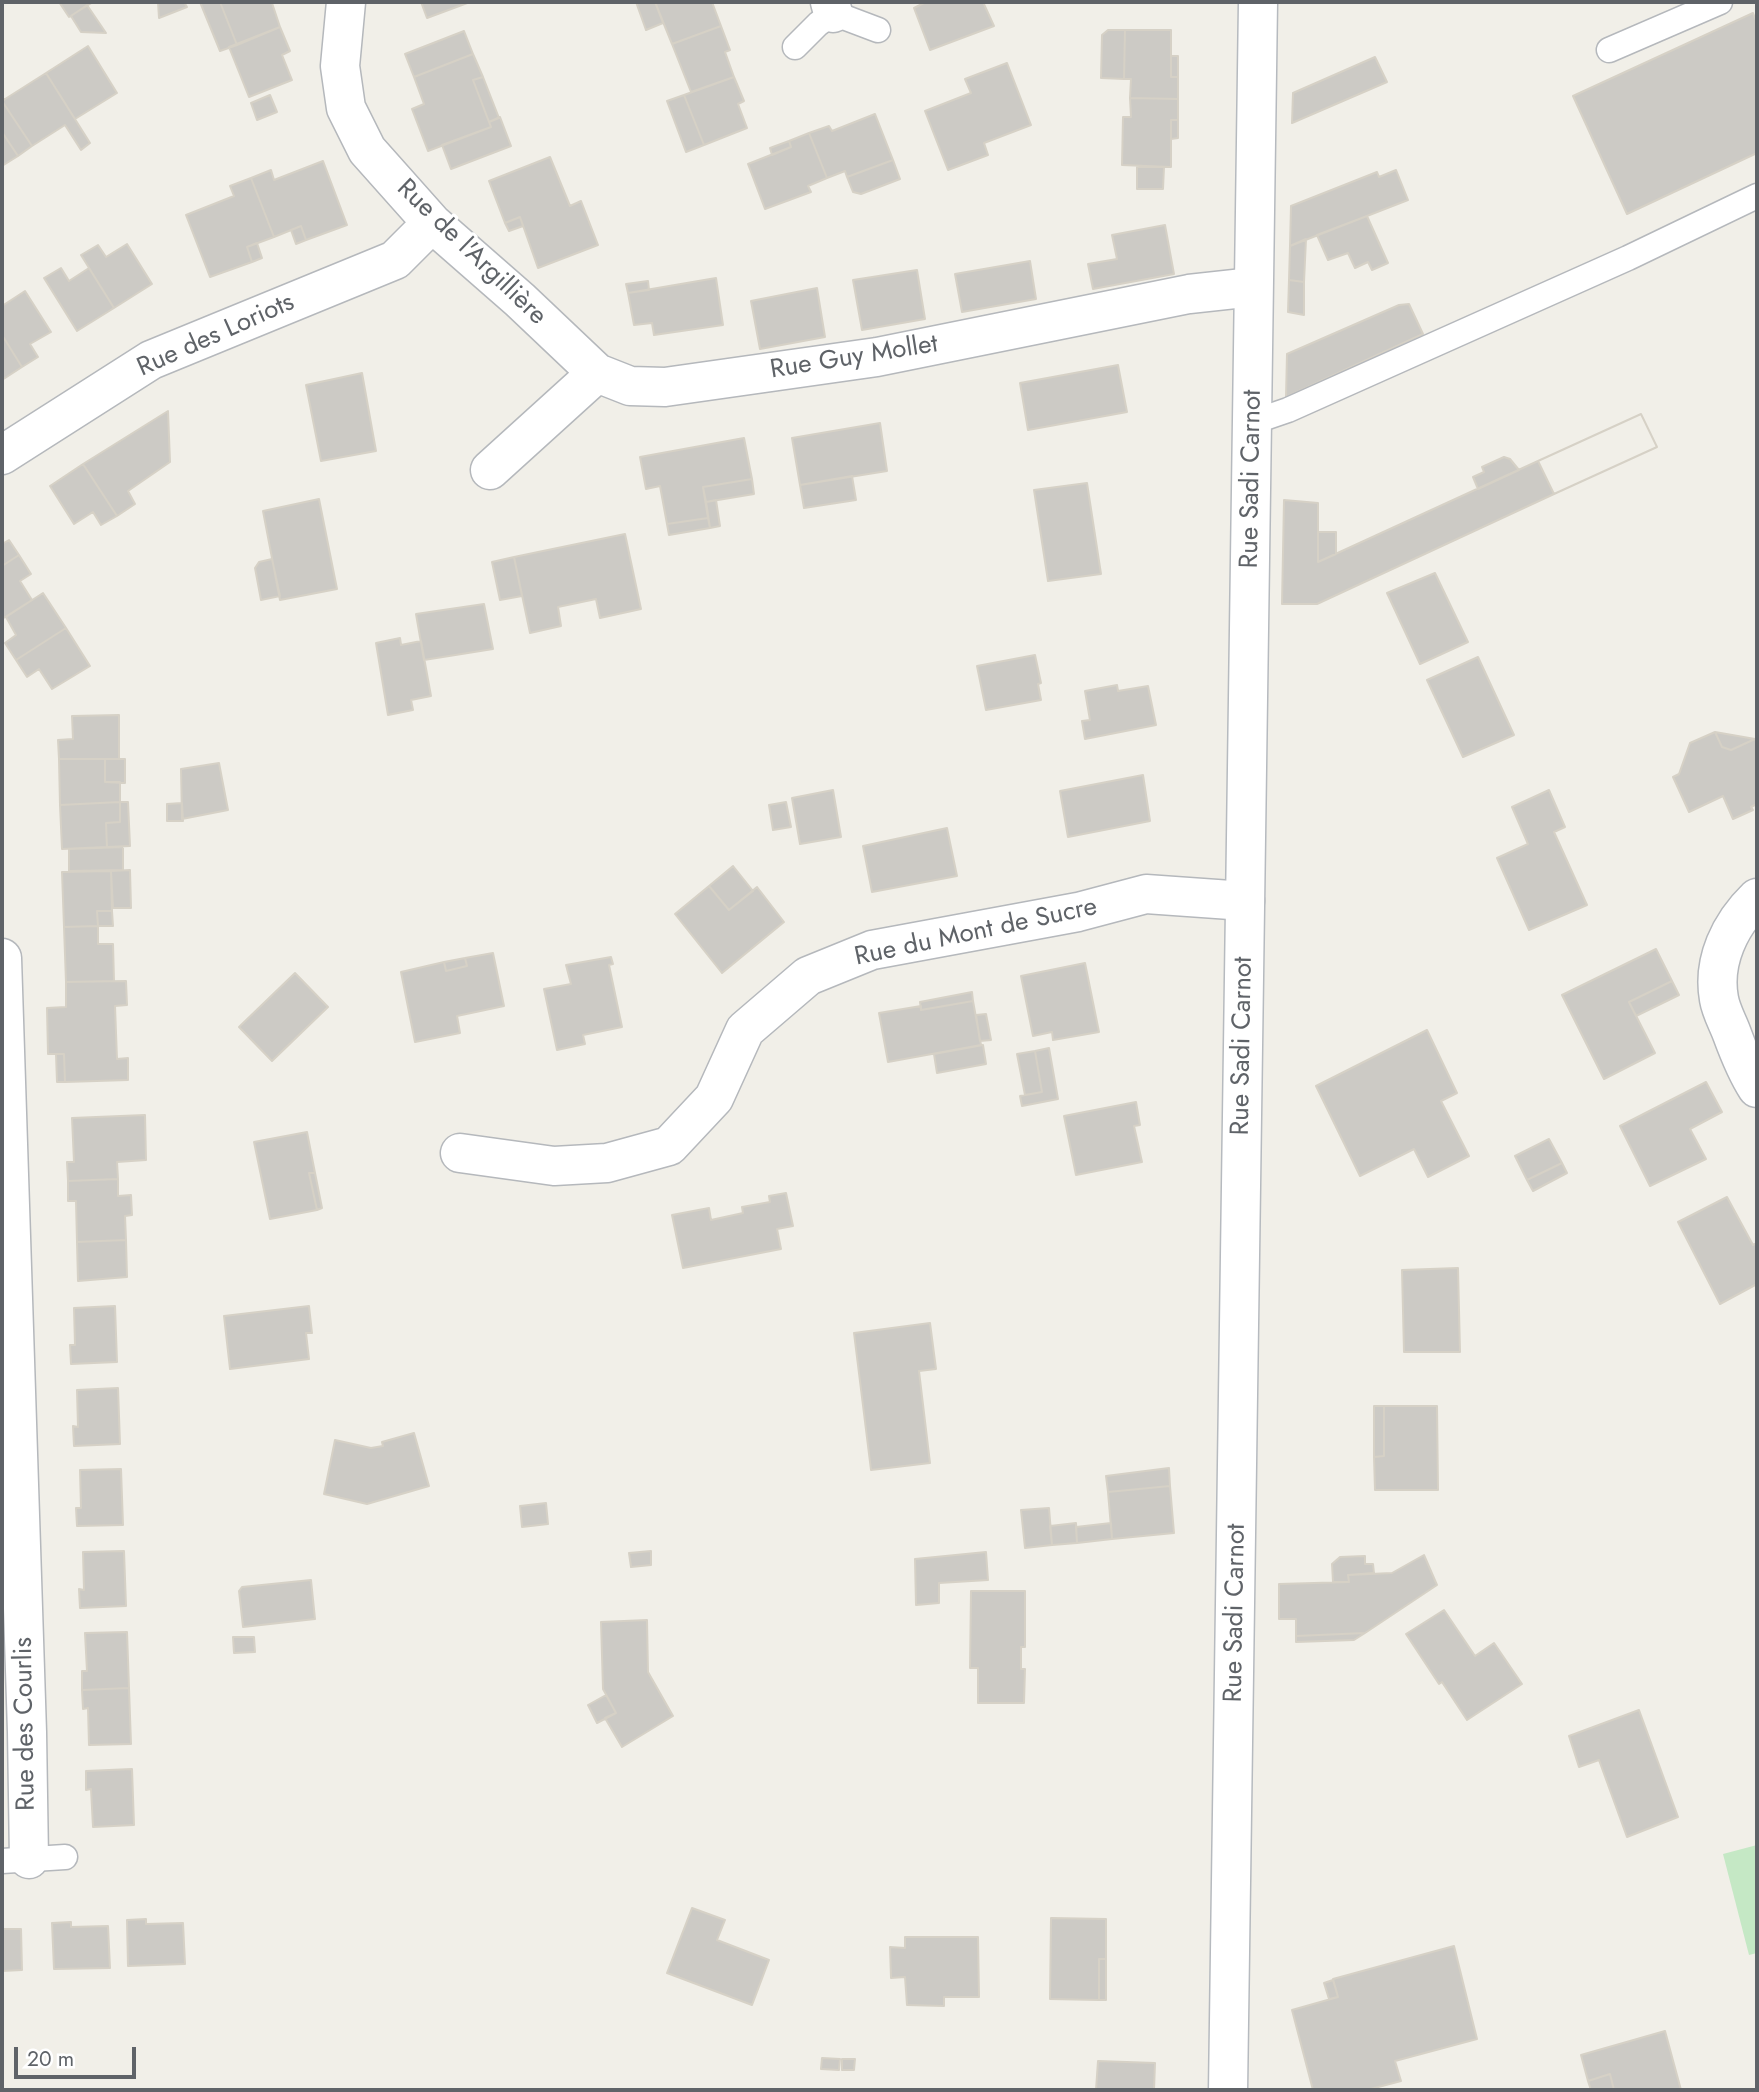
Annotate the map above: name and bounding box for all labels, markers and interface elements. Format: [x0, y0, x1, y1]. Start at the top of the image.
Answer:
street label: Rue de l'Argillière [390, 174, 552, 332]
street label: Rue des Loriots [133, 288, 299, 384]
street label: Rue Guy Mollet [768, 329, 940, 387]
street label: Rue Sadi Carnot [1235, 389, 1269, 569]
street label: Rue du Mont de Sucre [852, 892, 1100, 974]
street label: Rue Sadi Carnot [1226, 956, 1260, 1136]
street label: Rue Sadi Carnot [1219, 1523, 1253, 1703]
street label: Rue des Courlis [9, 1637, 43, 1811]
scale bar [18, 2032, 140, 2076]
text: 20 m [27, 2044, 74, 2074]

